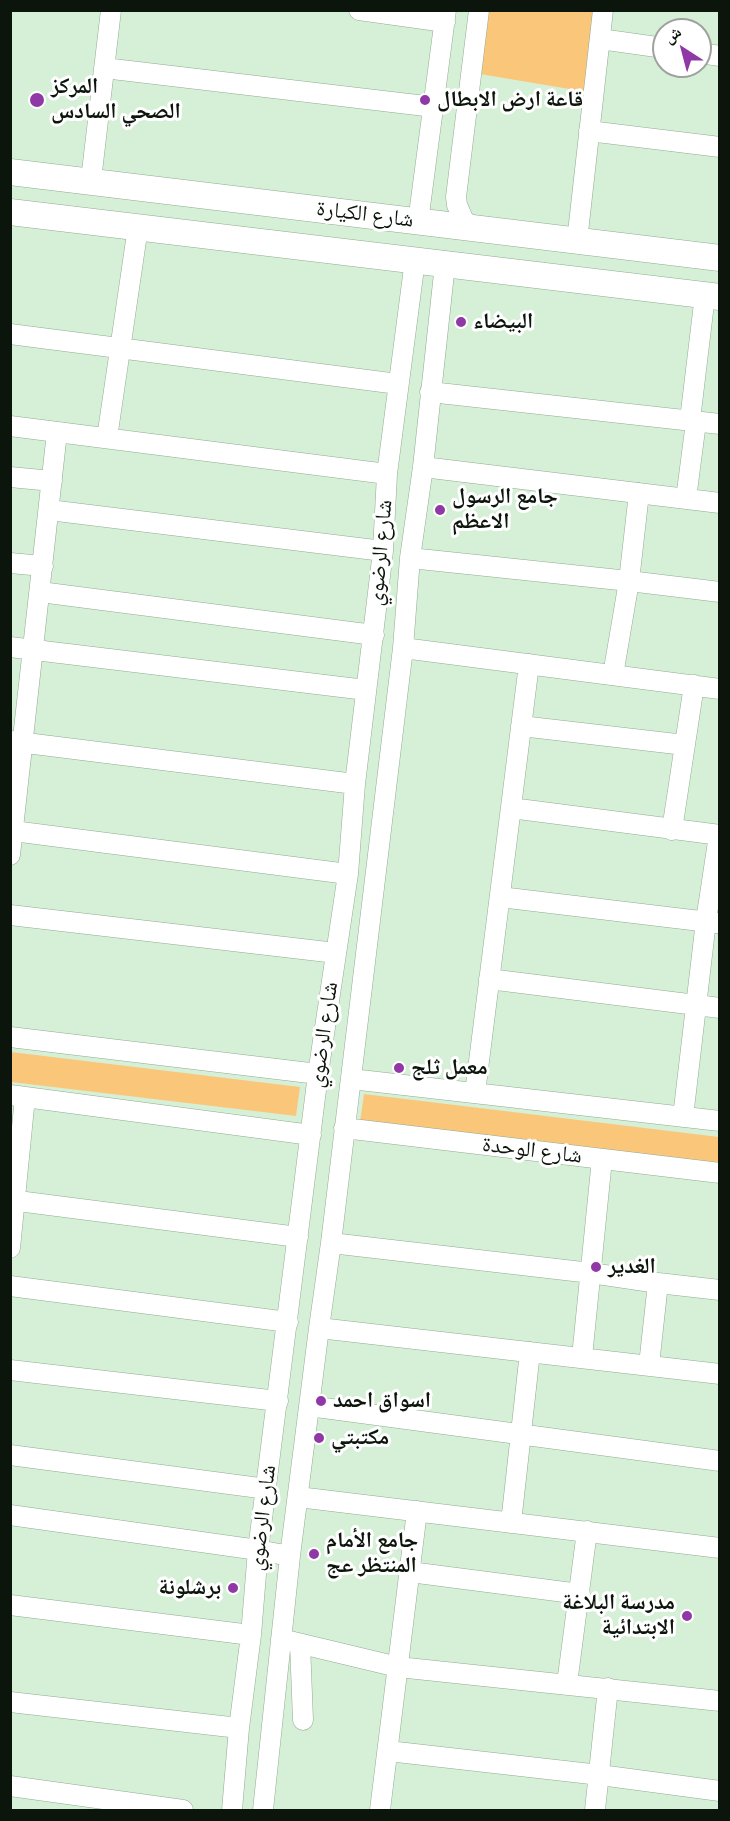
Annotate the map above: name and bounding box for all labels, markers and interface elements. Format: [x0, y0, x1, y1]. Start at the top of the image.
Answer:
north arrow [652, 18, 712, 78]
text: ش [660, 22, 685, 48]
place label: المركز الصحي السادس [51, 74, 181, 125]
place label: قاعة ارض الابطال [437, 87, 583, 113]
marker: المركز الصحي السادس [28, 91, 46, 109]
marker: قاعة ارض الابطال [418, 93, 432, 107]
street label: شارع الكيارة [315, 196, 415, 234]
place label: البيضاء [473, 309, 533, 335]
marker: البيضاء [454, 315, 468, 329]
place label: جامع الرسول الاعظم [452, 484, 558, 536]
street label: شارع الرضوي [363, 499, 399, 607]
marker: جامع الرسول الاعظم [433, 503, 447, 517]
street label: شارع الرضوي [304, 980, 344, 1090]
place label: معمل ثلج [411, 1055, 488, 1081]
marker: معمل ثلج [392, 1061, 406, 1075]
street label: شارع الوحدة [481, 1132, 583, 1170]
place label: الغدير [608, 1254, 656, 1280]
marker: الغدير [589, 1260, 603, 1274]
place label: اسواق احمد [333, 1388, 431, 1414]
marker: اسواق احمد [314, 1394, 328, 1408]
place label: مكتبتي [331, 1425, 389, 1451]
marker: مكتبتي [312, 1431, 326, 1445]
street label: شارع الرضوي [243, 1463, 283, 1573]
place label: جامع الأمام المنتظر عج [326, 1528, 418, 1580]
marker: جامع الأمام المنتظر عج [307, 1547, 321, 1561]
place label: برشلونة [158, 1575, 221, 1601]
marker: برشلونة [226, 1581, 240, 1595]
place label: مدرسة البلاغة الابتدائية [562, 1590, 675, 1642]
marker: مدرسة البلاغة الابتدائية [680, 1609, 694, 1623]

